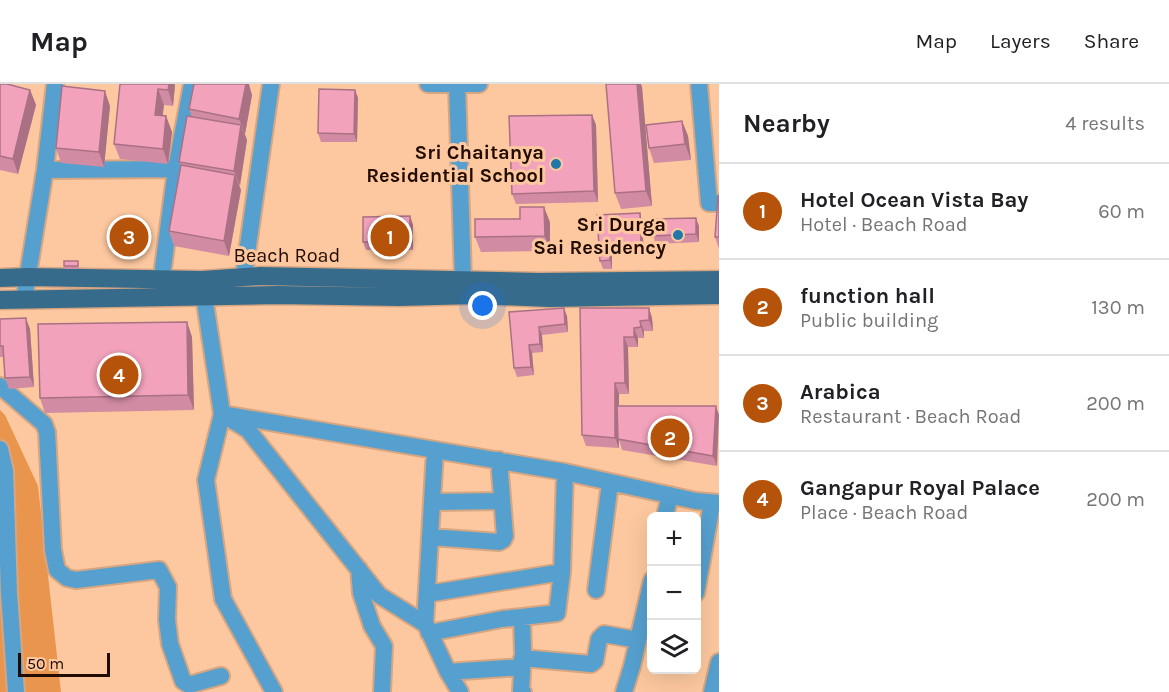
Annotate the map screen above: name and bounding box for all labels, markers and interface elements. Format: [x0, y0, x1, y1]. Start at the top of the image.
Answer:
text: Map [30, 25, 88, 58]
text: Map [915, 29, 957, 53]
text: Layers [990, 29, 1051, 53]
text: Share [1084, 29, 1139, 53]
text: Nearby [743, 108, 830, 139]
text: 4 results [1065, 112, 1145, 135]
place label: Sri Chaitanya Residential School [366, 141, 544, 187]
marker: Sri Chaitanya Residential School [549, 157, 563, 171]
text: Hotel Ocean Vista Bay [800, 187, 1028, 213]
text: 1 [759, 200, 766, 223]
text: 60 m [1098, 200, 1145, 223]
place label: Sri Durga Sai Residency [533, 213, 666, 259]
text: Hotel · Beach Road [800, 213, 968, 236]
pin: 3 [110, 214, 148, 260]
pin: 1 [370, 214, 410, 260]
marker: Sri Durga Sai Residency [671, 228, 685, 242]
street label: Beach Road [234, 244, 340, 267]
text: function hall [800, 283, 935, 309]
your location [468, 291, 497, 320]
text: 2 [756, 296, 769, 319]
text: 130 m [1091, 296, 1145, 319]
text: Public building [800, 309, 938, 332]
pin: 4 [100, 352, 138, 398]
text: Arabica [800, 379, 881, 405]
text: 3 [756, 392, 769, 415]
text: 200 m [1086, 392, 1145, 415]
text: Restaurant · Beach Road [800, 405, 1021, 428]
pin: 2 [650, 416, 690, 460]
text: Gangapur Royal Palace [800, 475, 1040, 501]
text: 4 [757, 488, 768, 511]
text: 200 m [1086, 488, 1145, 511]
text: Place · Beach Road [800, 501, 968, 524]
map controls [647, 512, 701, 674]
button: + [647, 512, 701, 566]
button: − [647, 566, 701, 620]
button: layers [647, 620, 701, 674]
scale bar [18, 650, 110, 678]
text: 50 m [27, 654, 64, 673]

